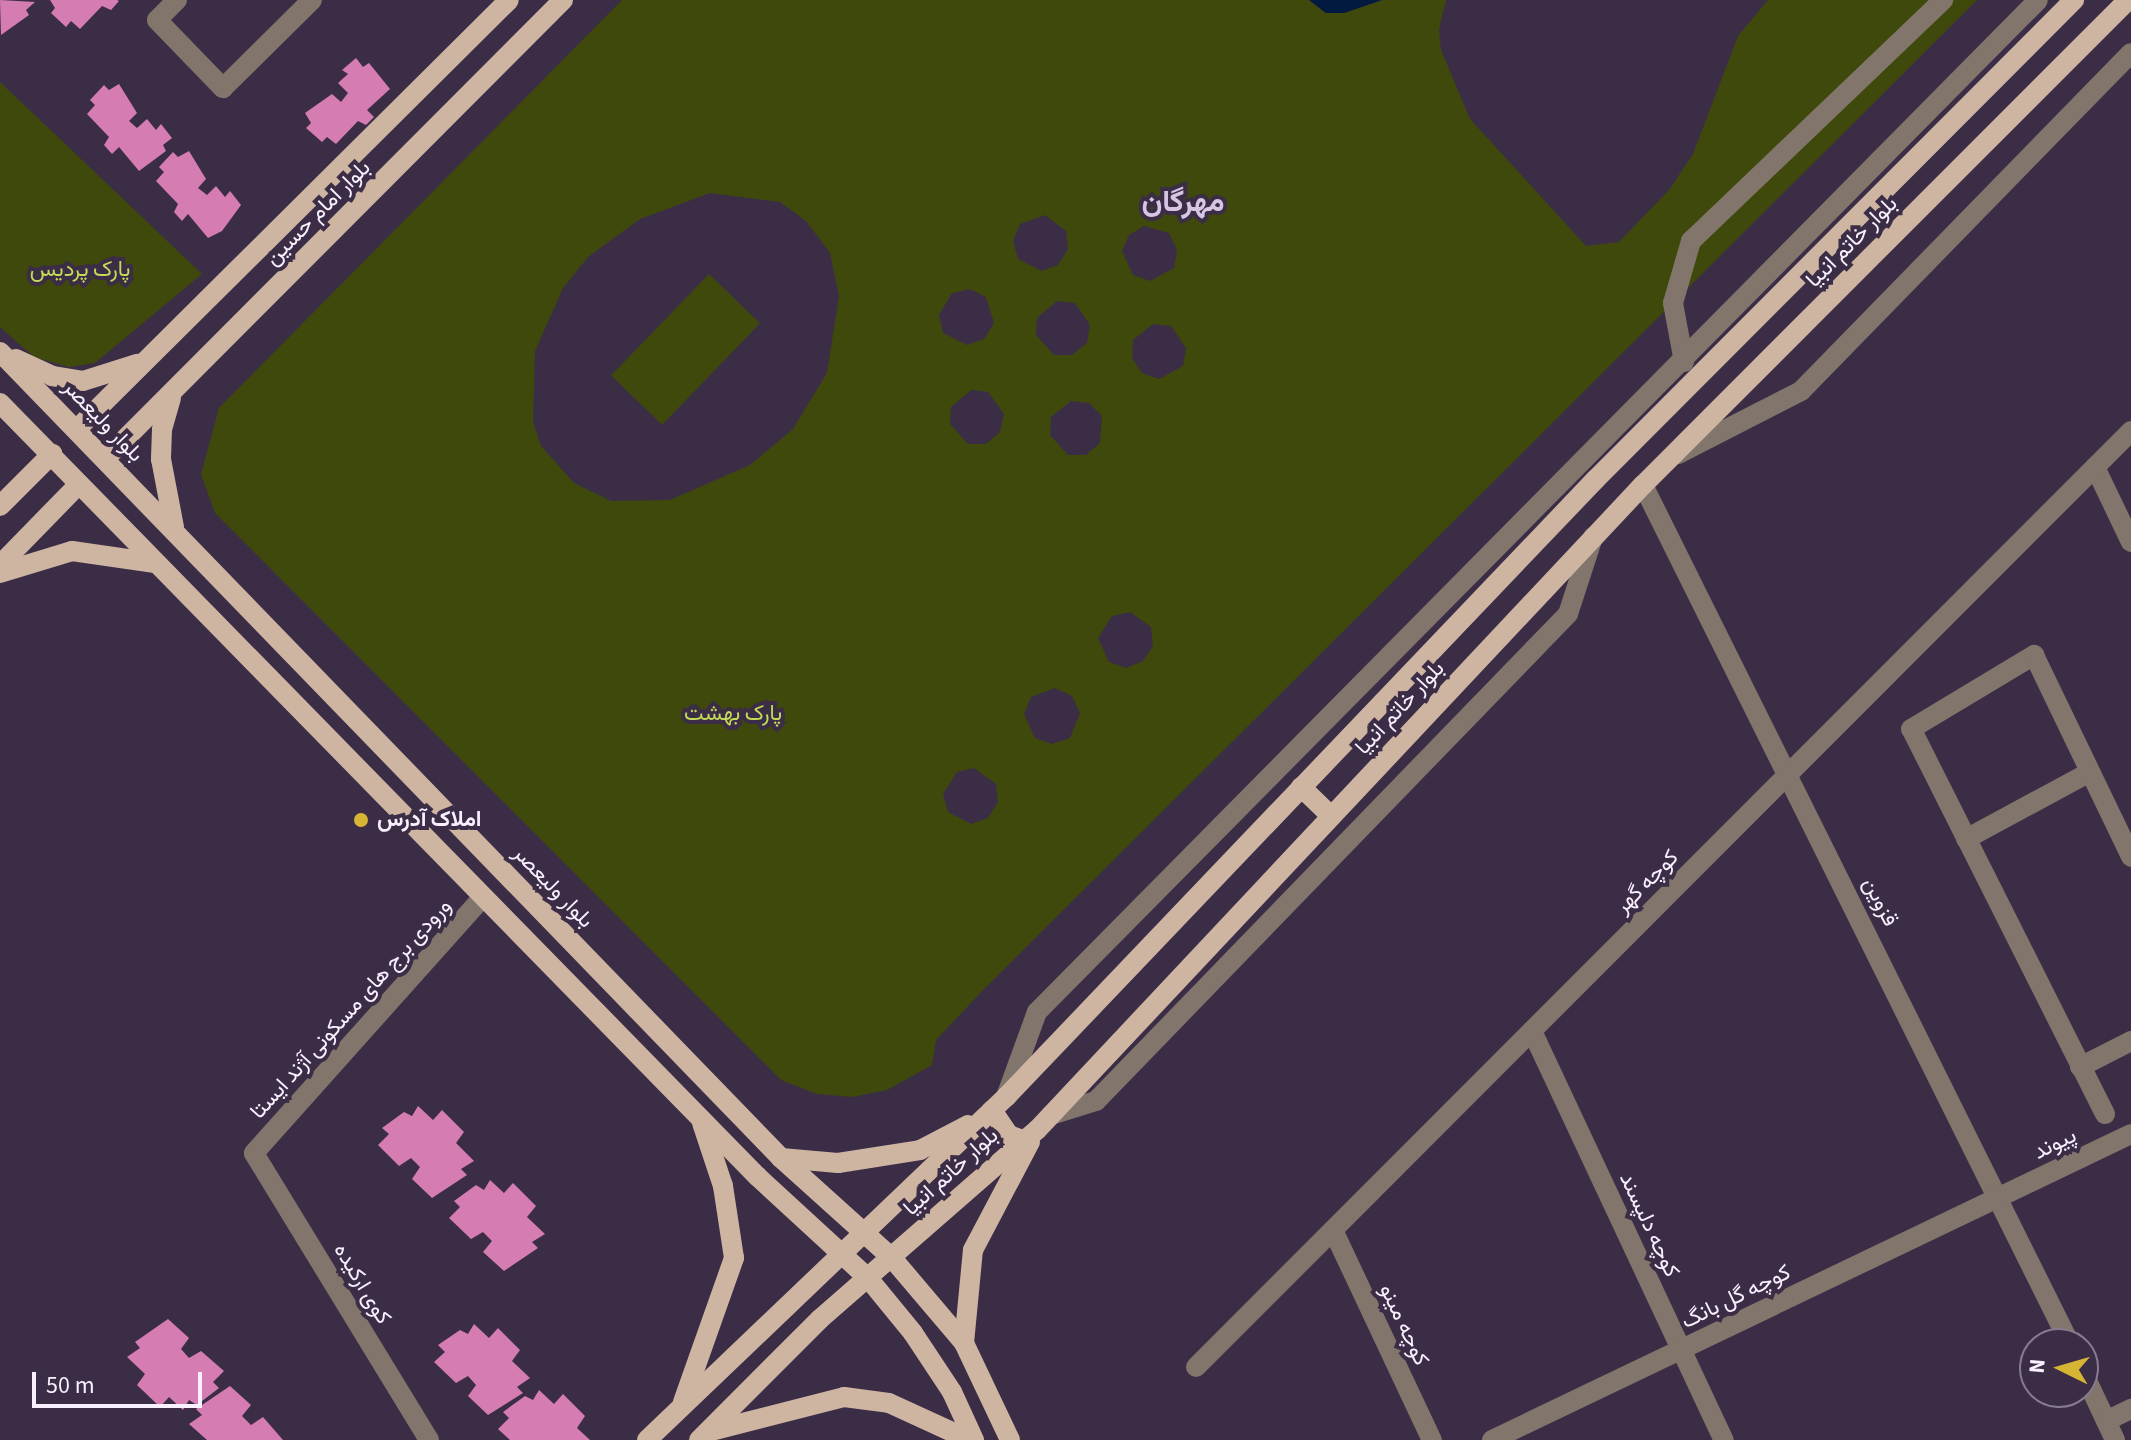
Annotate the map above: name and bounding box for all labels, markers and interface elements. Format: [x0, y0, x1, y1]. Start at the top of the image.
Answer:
street label: بلوار امام حسین [260, 155, 376, 271]
district label: مهرگان [1141, 184, 1225, 220]
street label: بلوار خاتم انبیا [1801, 191, 1903, 293]
park label: پارک پردیس [30, 257, 130, 283]
street label: بلوار ولیعصر [57, 374, 149, 468]
street label: بلوار خاتم انبیا [1350, 656, 1450, 760]
park label: پارک بهشت [684, 701, 782, 727]
place label: املاک آدرس [377, 807, 482, 833]
marker: املاک آدرس [352, 811, 370, 829]
street label: بلوار ولیعصر [507, 840, 599, 934]
street label: کوچه گهر [1610, 845, 1684, 919]
street label: قزوین [1857, 873, 1903, 931]
street label: ورودی برج های مسکونی آژند ایستا [245, 893, 457, 1125]
street label: پیوند [2029, 1122, 2081, 1166]
street label: بلوار خاتم انبیا [898, 1123, 1004, 1221]
street label: کوچه دلپسند [1613, 1168, 1685, 1282]
street label: کوی ارکیده [328, 1239, 396, 1329]
street label: کوچه گل بانگ [1677, 1259, 1795, 1335]
street label: کوچه مینو [1374, 1280, 1434, 1370]
north arrow [2019, 1328, 2099, 1408]
scale bar [36, 1356, 206, 1406]
text: N [2021, 1357, 2054, 1375]
text: 50 m [46, 1368, 95, 1403]

